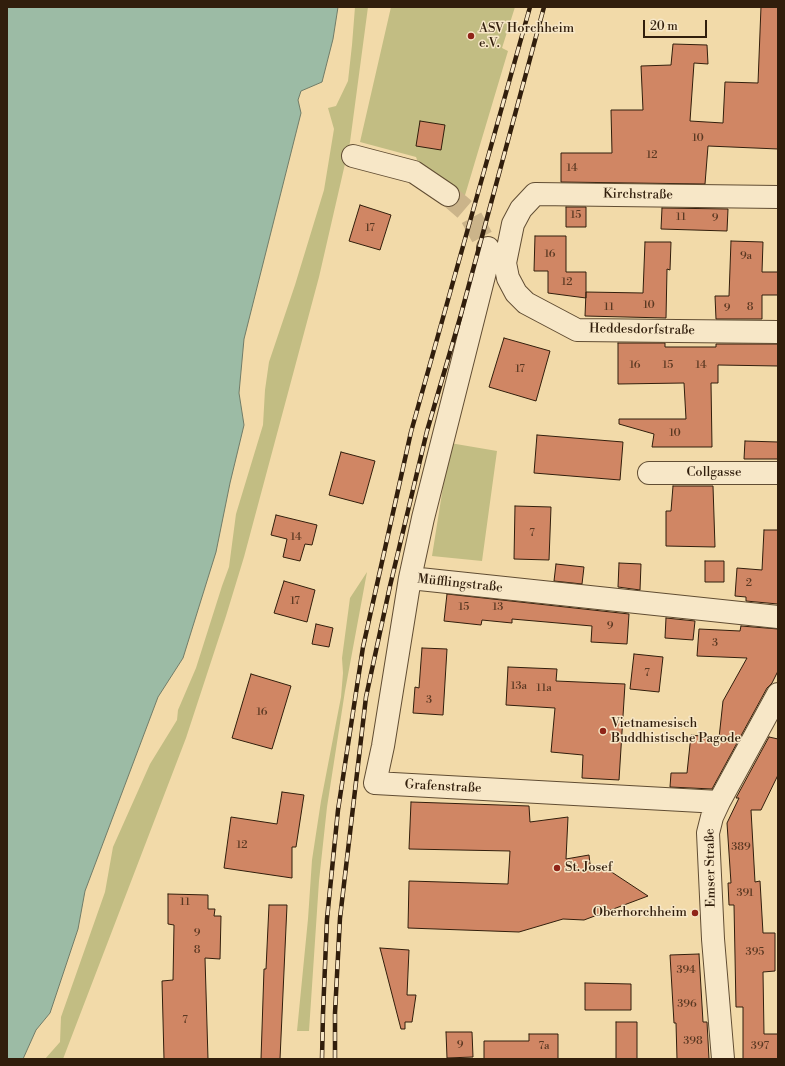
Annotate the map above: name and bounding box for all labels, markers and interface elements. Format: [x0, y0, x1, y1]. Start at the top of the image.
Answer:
scale bar [645, 12, 709, 38]
text: 20 m [650, 19, 678, 34]
place label: ASV Horchheim e.V. [479, 21, 574, 52]
marker: ASV Horchheim e.V. [466, 31, 476, 41]
house number: 10 [692, 131, 704, 145]
house number: 12 [646, 148, 658, 162]
house number: 14 [567, 161, 577, 175]
street label: Kirchstraße [603, 187, 673, 203]
house number: 15 [571, 208, 581, 222]
house number: 11 [676, 210, 686, 224]
house number: 9 [712, 211, 718, 225]
house number: 17 [365, 221, 375, 235]
house number: 16 [544, 247, 556, 261]
house number: 9a [740, 249, 752, 263]
house number: 12 [561, 275, 573, 289]
house number: 10 [643, 298, 655, 312]
house number: 11 [604, 300, 614, 314]
house number: 8 [747, 300, 753, 314]
house number: 9 [724, 301, 730, 315]
street label: Heddesdorfstraße [589, 321, 695, 339]
house number: 16 [629, 358, 641, 372]
house number: 15 [663, 358, 673, 372]
house number: 14 [696, 358, 706, 372]
house number: 17 [515, 362, 525, 376]
house number: 10 [669, 426, 681, 440]
street label: Collgasse [686, 465, 742, 481]
house number: 7 [529, 526, 535, 540]
house number: 14 [291, 530, 301, 544]
street label: Müfflingstraße [417, 572, 503, 596]
house number: 2 [746, 576, 752, 590]
house number: 17 [290, 594, 300, 608]
house number: 15 [459, 600, 469, 614]
house number: 13 [493, 600, 503, 614]
house number: 9 [607, 619, 613, 633]
house number: 3 [712, 636, 718, 650]
house number: 7 [644, 666, 650, 680]
house number: 13a [511, 679, 527, 693]
house number: 11a [536, 681, 552, 695]
house number: 3 [426, 693, 432, 707]
house number: 16 [256, 705, 268, 719]
place label: Vietnamesisch Buddhistische Pagode [611, 716, 741, 747]
marker: Vietnamesisch Buddhistische Pagode [598, 726, 608, 736]
street label: Grafenstraße [404, 777, 482, 797]
street label: Emser Straße [703, 828, 719, 908]
house number: 12 [236, 838, 248, 852]
house number: 389 [731, 840, 751, 854]
place label: St. Josef [565, 860, 613, 876]
marker: St. Josef [552, 863, 562, 873]
house number: 391 [736, 886, 754, 900]
house number: 11 [180, 895, 190, 909]
place label: Oberhorchheim [593, 905, 687, 921]
marker: Oberhorchheim [690, 908, 700, 918]
house number: 9 [194, 926, 200, 940]
house number: 8 [194, 943, 200, 957]
house number: 395 [746, 945, 764, 959]
house number: 394 [676, 963, 696, 977]
house number: 396 [677, 997, 697, 1011]
house number: 7 [182, 1013, 188, 1027]
house number: 398 [683, 1034, 703, 1048]
house number: 9 [457, 1038, 463, 1052]
house number: 7a [538, 1039, 550, 1053]
house number: 397 [751, 1039, 769, 1053]

